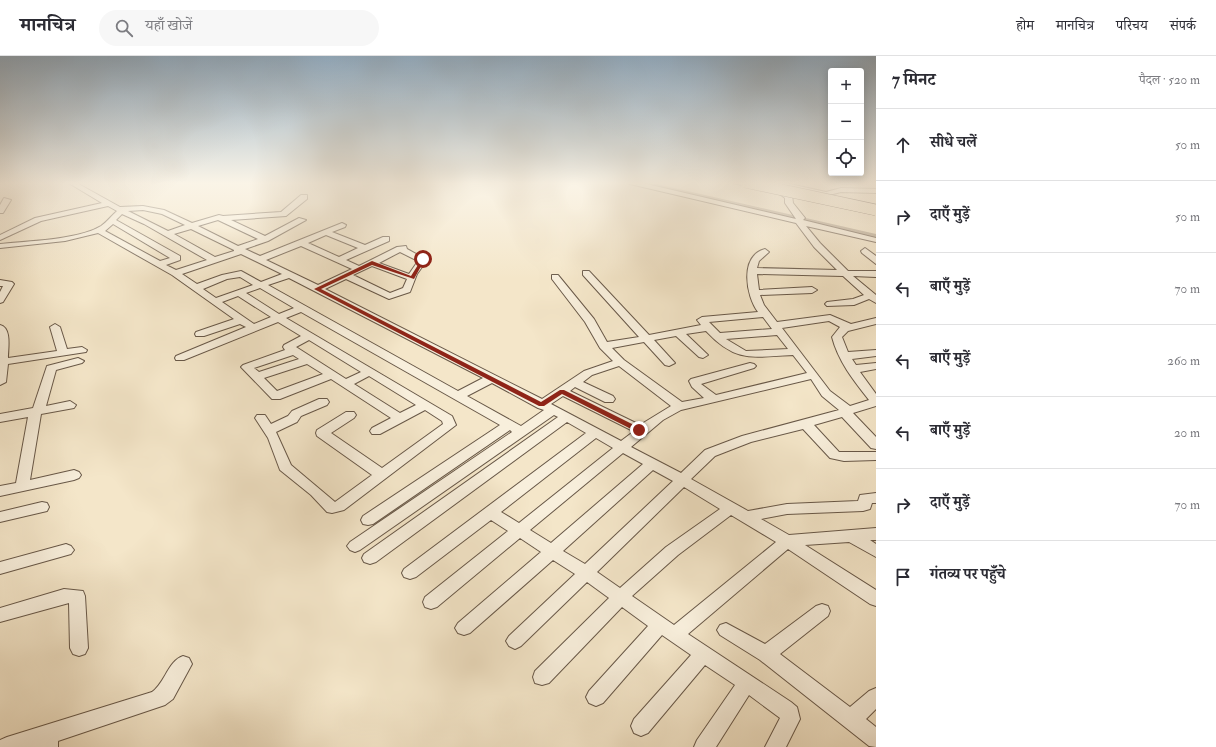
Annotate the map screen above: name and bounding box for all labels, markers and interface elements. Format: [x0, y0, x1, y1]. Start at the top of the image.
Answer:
search box [99, 10, 379, 46]
text: मानचित्र [20, 13, 75, 37]
text: यहाँ खोजें [145, 16, 192, 35]
icon: search [113, 17, 135, 39]
text: होम [1016, 17, 1034, 34]
text: मानचित्र [1056, 17, 1094, 34]
text: परिचय [1116, 17, 1148, 34]
text: संपर्क [1170, 17, 1196, 34]
map controls [828, 68, 864, 176]
button: + [828, 68, 864, 104]
text: 7 मिनट [892, 69, 936, 90]
text: पैदल · 520 m [1139, 72, 1200, 88]
button: − [828, 104, 864, 140]
text: सीधे चलें [930, 133, 977, 152]
icon: ahead [892, 134, 914, 156]
text: 50 m [1175, 137, 1200, 153]
button: locate [828, 140, 864, 176]
text: दाएँ मुड़ें [930, 205, 970, 224]
icon: right [892, 206, 914, 228]
text: 50 m [1175, 209, 1200, 225]
route start [414, 250, 432, 268]
text: बाएँ मुड़ें [930, 277, 970, 296]
icon: left [892, 278, 914, 300]
text: 70 m [1175, 281, 1200, 297]
text: बाएँ मुड़ें [930, 349, 970, 368]
icon: left [892, 350, 914, 372]
text: 260 m [1167, 353, 1200, 369]
route end [630, 421, 648, 439]
text: बाएँ मुड़ें [930, 421, 970, 440]
icon: left [892, 422, 914, 444]
text: 20 m [1174, 425, 1200, 441]
text: दाएँ मुड़ें [930, 493, 970, 512]
icon: right [892, 494, 914, 516]
text: 70 m [1175, 497, 1200, 513]
text: गंतव्य पर पहुँचे [930, 565, 1006, 584]
icon: arrive [892, 566, 914, 588]

